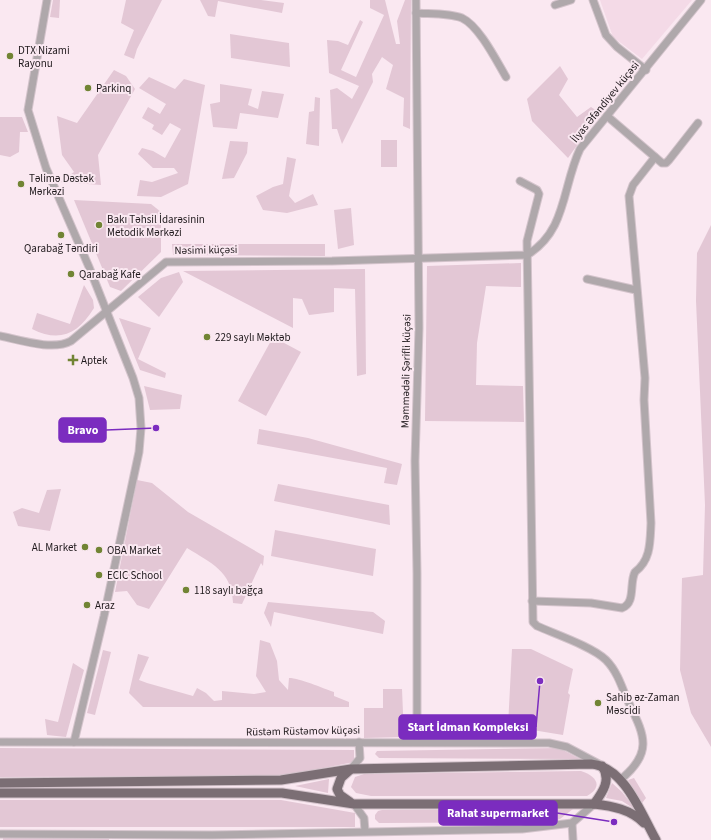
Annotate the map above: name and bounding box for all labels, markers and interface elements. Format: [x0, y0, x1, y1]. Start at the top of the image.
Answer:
place label: DTX Nizami Rayonu [18, 43, 70, 71]
marker: DTX Nizami Rayonu [5, 51, 15, 61]
street label: İlyas Əfəndiyev küçəsi [568, 58, 642, 146]
place label: Parkinq [96, 81, 131, 96]
marker: Parkinq [83, 83, 93, 93]
place label: Təlimə Dəstək Mərkəzi [29, 171, 94, 199]
marker: Təlimə Dəstək Mərkəzi [16, 179, 26, 189]
place label: Bakı Təhsil İdarəsinin Metodik Mərkəzi [107, 212, 205, 240]
marker: Bakı Təhsil İdarəsinin Metodik Mərkəzi [94, 220, 104, 230]
marker: Qarabağ Təndiri [56, 230, 66, 240]
place label: Qarabağ Təndiri [24, 241, 98, 256]
street label: Nəsimi küçəsi [174, 242, 238, 258]
place label: Qarabağ Kafe [79, 267, 141, 282]
marker: Qarabağ Kafe [66, 269, 76, 279]
street label: Məmmədəli Şərifli küçəsi [398, 314, 414, 428]
place label: 229 saylı Məktəb [215, 330, 291, 345]
marker: 229 saylı Məktəb [202, 332, 212, 342]
place label: Aptek [81, 353, 108, 368]
marker: Aptek [68, 355, 78, 365]
callout: Bravo [59, 418, 106, 442]
text: Bravo [68, 422, 99, 439]
place label: AL Market [32, 540, 77, 555]
marker: AL Market [80, 542, 90, 552]
place label: OBA Market [107, 543, 161, 558]
marker: OBA Market [94, 545, 104, 555]
place label: ECIC School [107, 568, 162, 583]
marker: ECIC School [94, 570, 104, 580]
place label: 118 saylı bağça [194, 583, 263, 598]
marker: 118 saylı bağça [181, 585, 191, 595]
place label: Araz [95, 598, 115, 613]
marker: Araz [82, 600, 92, 610]
place label: Sahib əz-Zaman Məscidi [606, 690, 679, 718]
marker: Sahib əz-Zaman Məscidi [593, 698, 603, 708]
callout: Start İdman Kompleksi [399, 715, 536, 739]
text: Start İdman Kompleksi [408, 719, 528, 736]
street label: Rüstəm Rüstəmov küçəsi [246, 723, 360, 739]
callout: Rahat supermarket [439, 801, 557, 825]
text: Rahat supermarket [447, 805, 549, 822]

